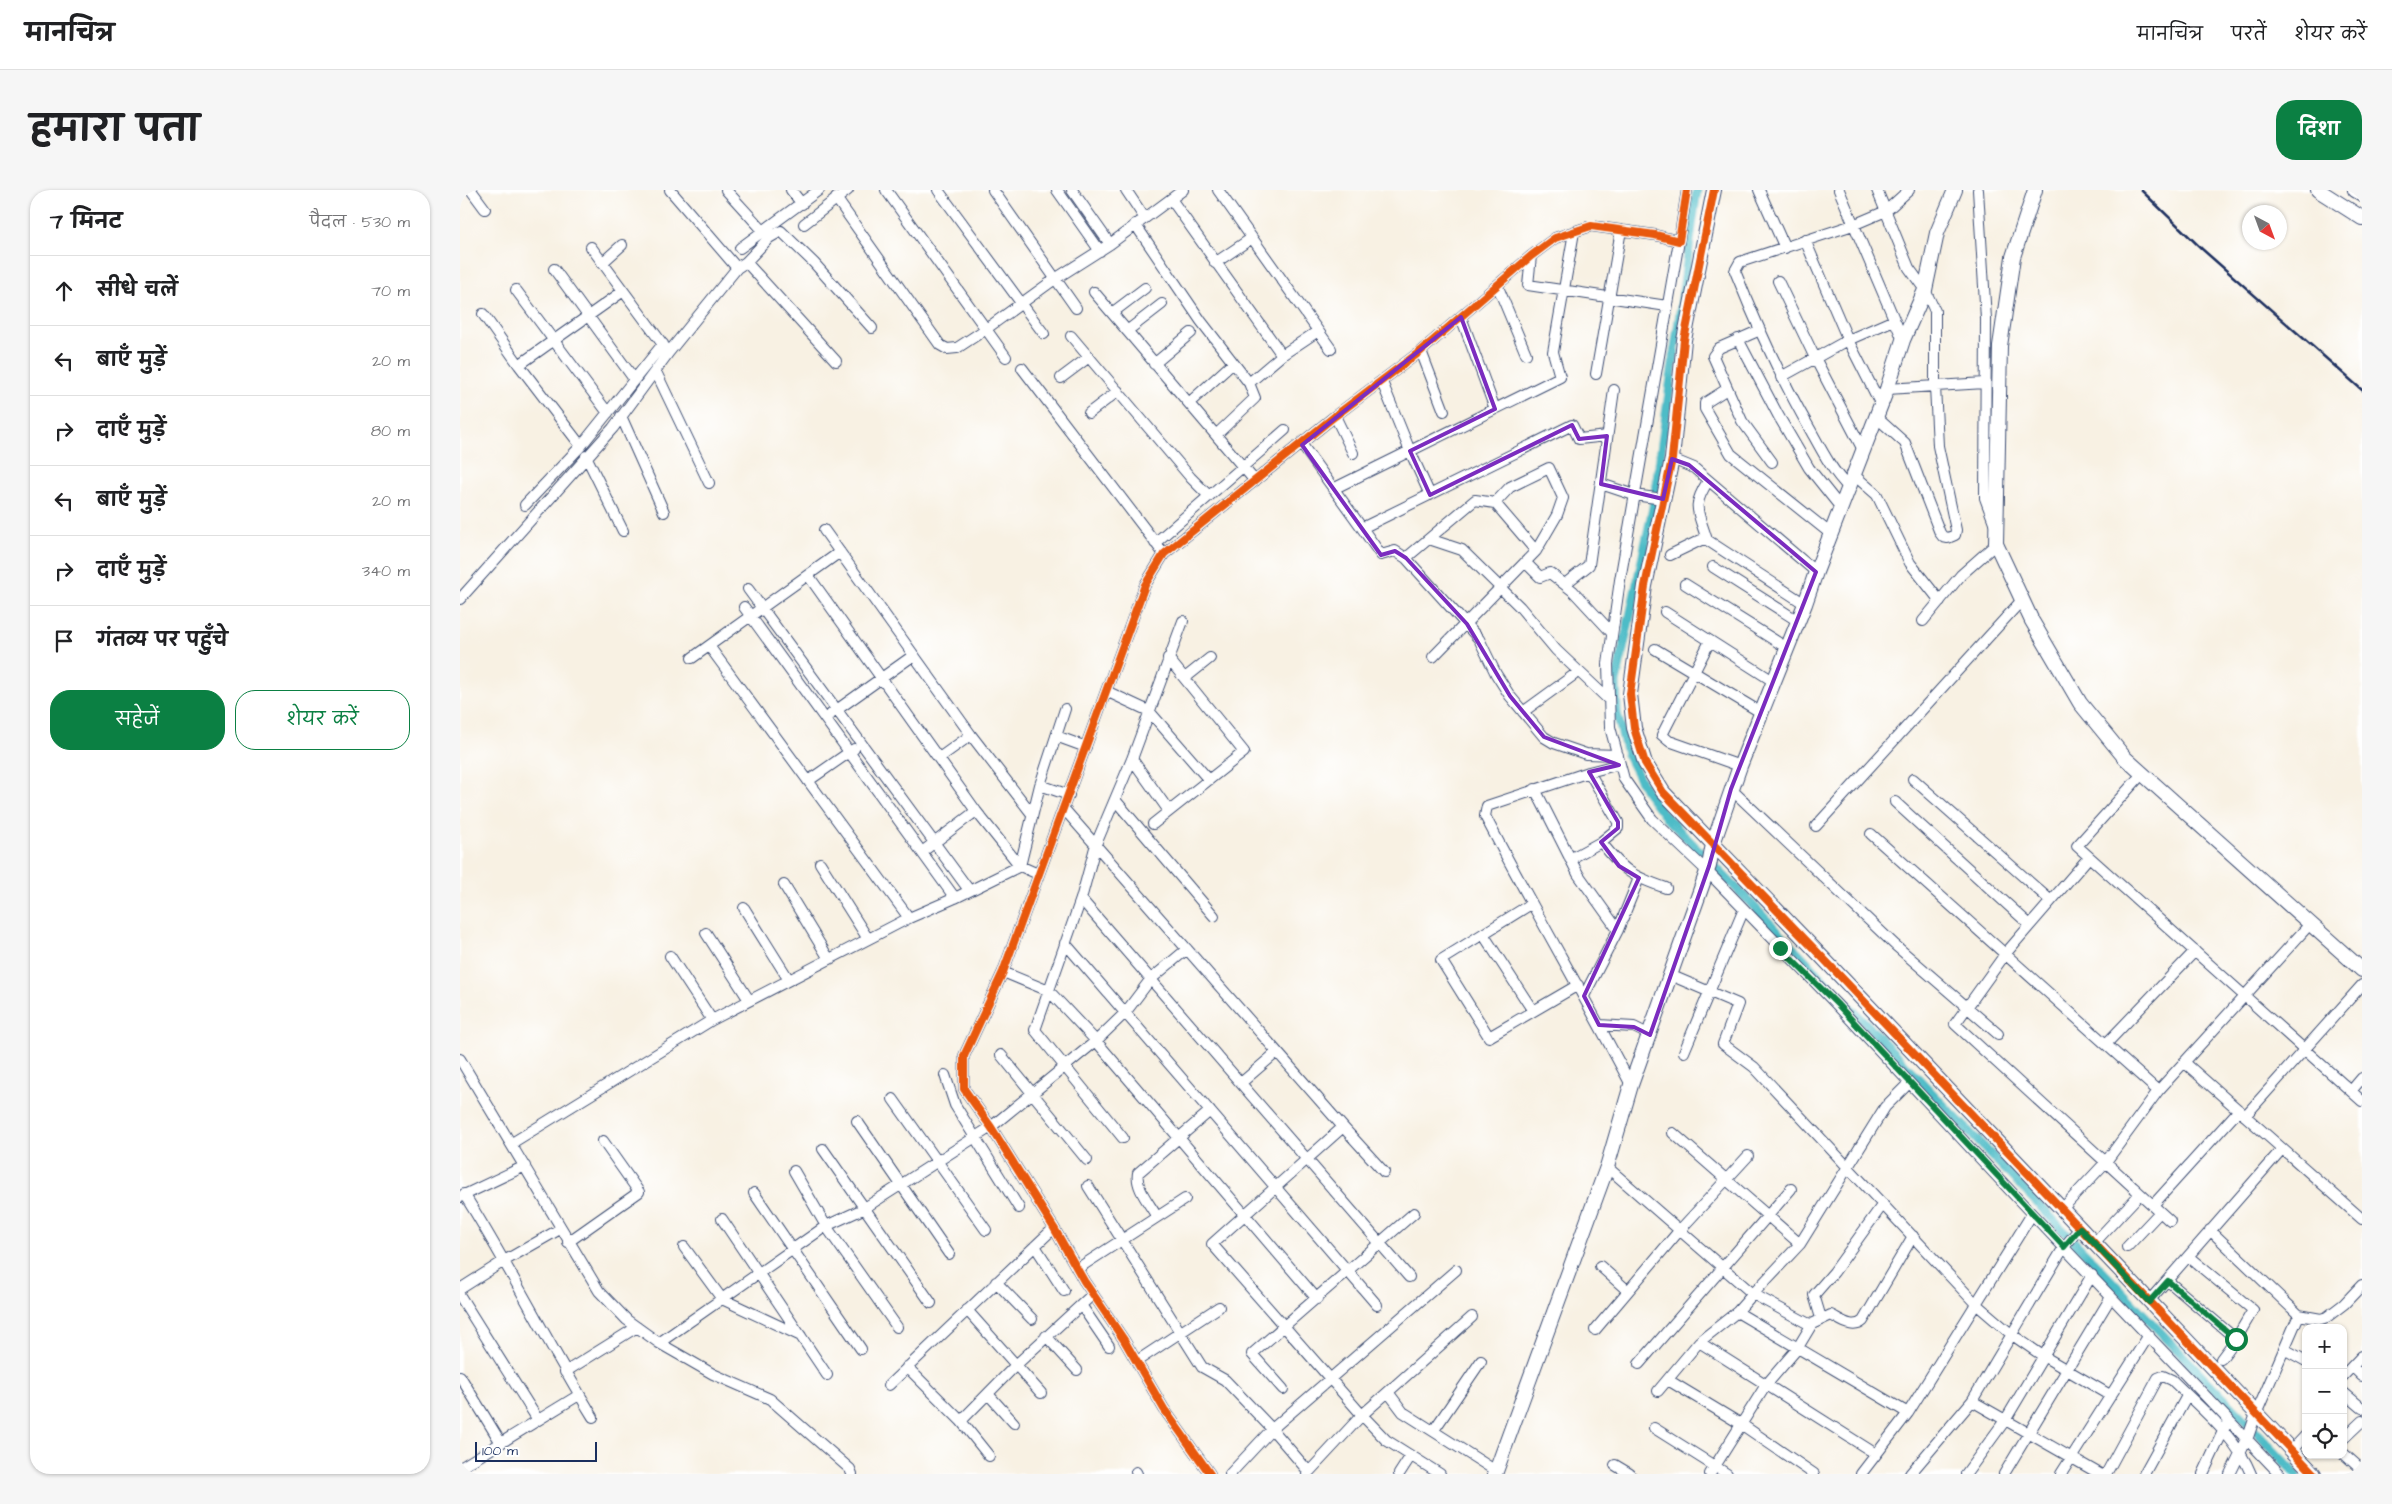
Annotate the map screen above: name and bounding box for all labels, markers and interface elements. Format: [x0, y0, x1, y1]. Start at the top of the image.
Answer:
text: मानचित्र [25, 17, 114, 51]
text: मानचित्र [2137, 22, 2203, 47]
text: परतें [2231, 22, 2266, 47]
text: शेयर करें [2294, 22, 2367, 47]
button: दिशा [2276, 100, 2362, 160]
text: हमारा पता [30, 105, 200, 154]
north arrow [2242, 205, 2287, 250]
text: 7 मिनट [50, 207, 122, 236]
text: पैदल · 530 m [310, 211, 410, 233]
icon: ahead [50, 277, 78, 305]
text: सीधे चलें [97, 277, 178, 304]
text: 70 m [371, 280, 410, 302]
icon: left [50, 347, 78, 375]
text: बाएँ मुड़ें [97, 347, 166, 374]
text: 20 m [372, 350, 410, 372]
icon: right [50, 417, 78, 445]
text: दाएँ मुड़ें [97, 417, 166, 444]
text: 80 m [371, 420, 410, 442]
icon: left [50, 487, 78, 515]
text: बाएँ मुड़ें [97, 487, 166, 514]
text: 20 m [372, 490, 410, 512]
icon: right [50, 557, 78, 585]
text: दाएँ मुड़ें [97, 557, 166, 584]
text: 340 m [362, 560, 410, 582]
icon: arrive [50, 627, 78, 655]
text: गंतव्य पर पहुँचे [97, 627, 228, 654]
button: सहेजें [50, 690, 225, 750]
button: शेयर करें [235, 690, 410, 750]
route end [1769, 937, 1792, 960]
map controls [2302, 1324, 2347, 1459]
button: + [2302, 1324, 2347, 1369]
route start [2225, 1328, 2248, 1351]
button: − [2302, 1369, 2347, 1414]
button: locate [2302, 1414, 2347, 1459]
scale bar [475, 1439, 598, 1462]
text: 100 m [482, 1441, 518, 1461]

